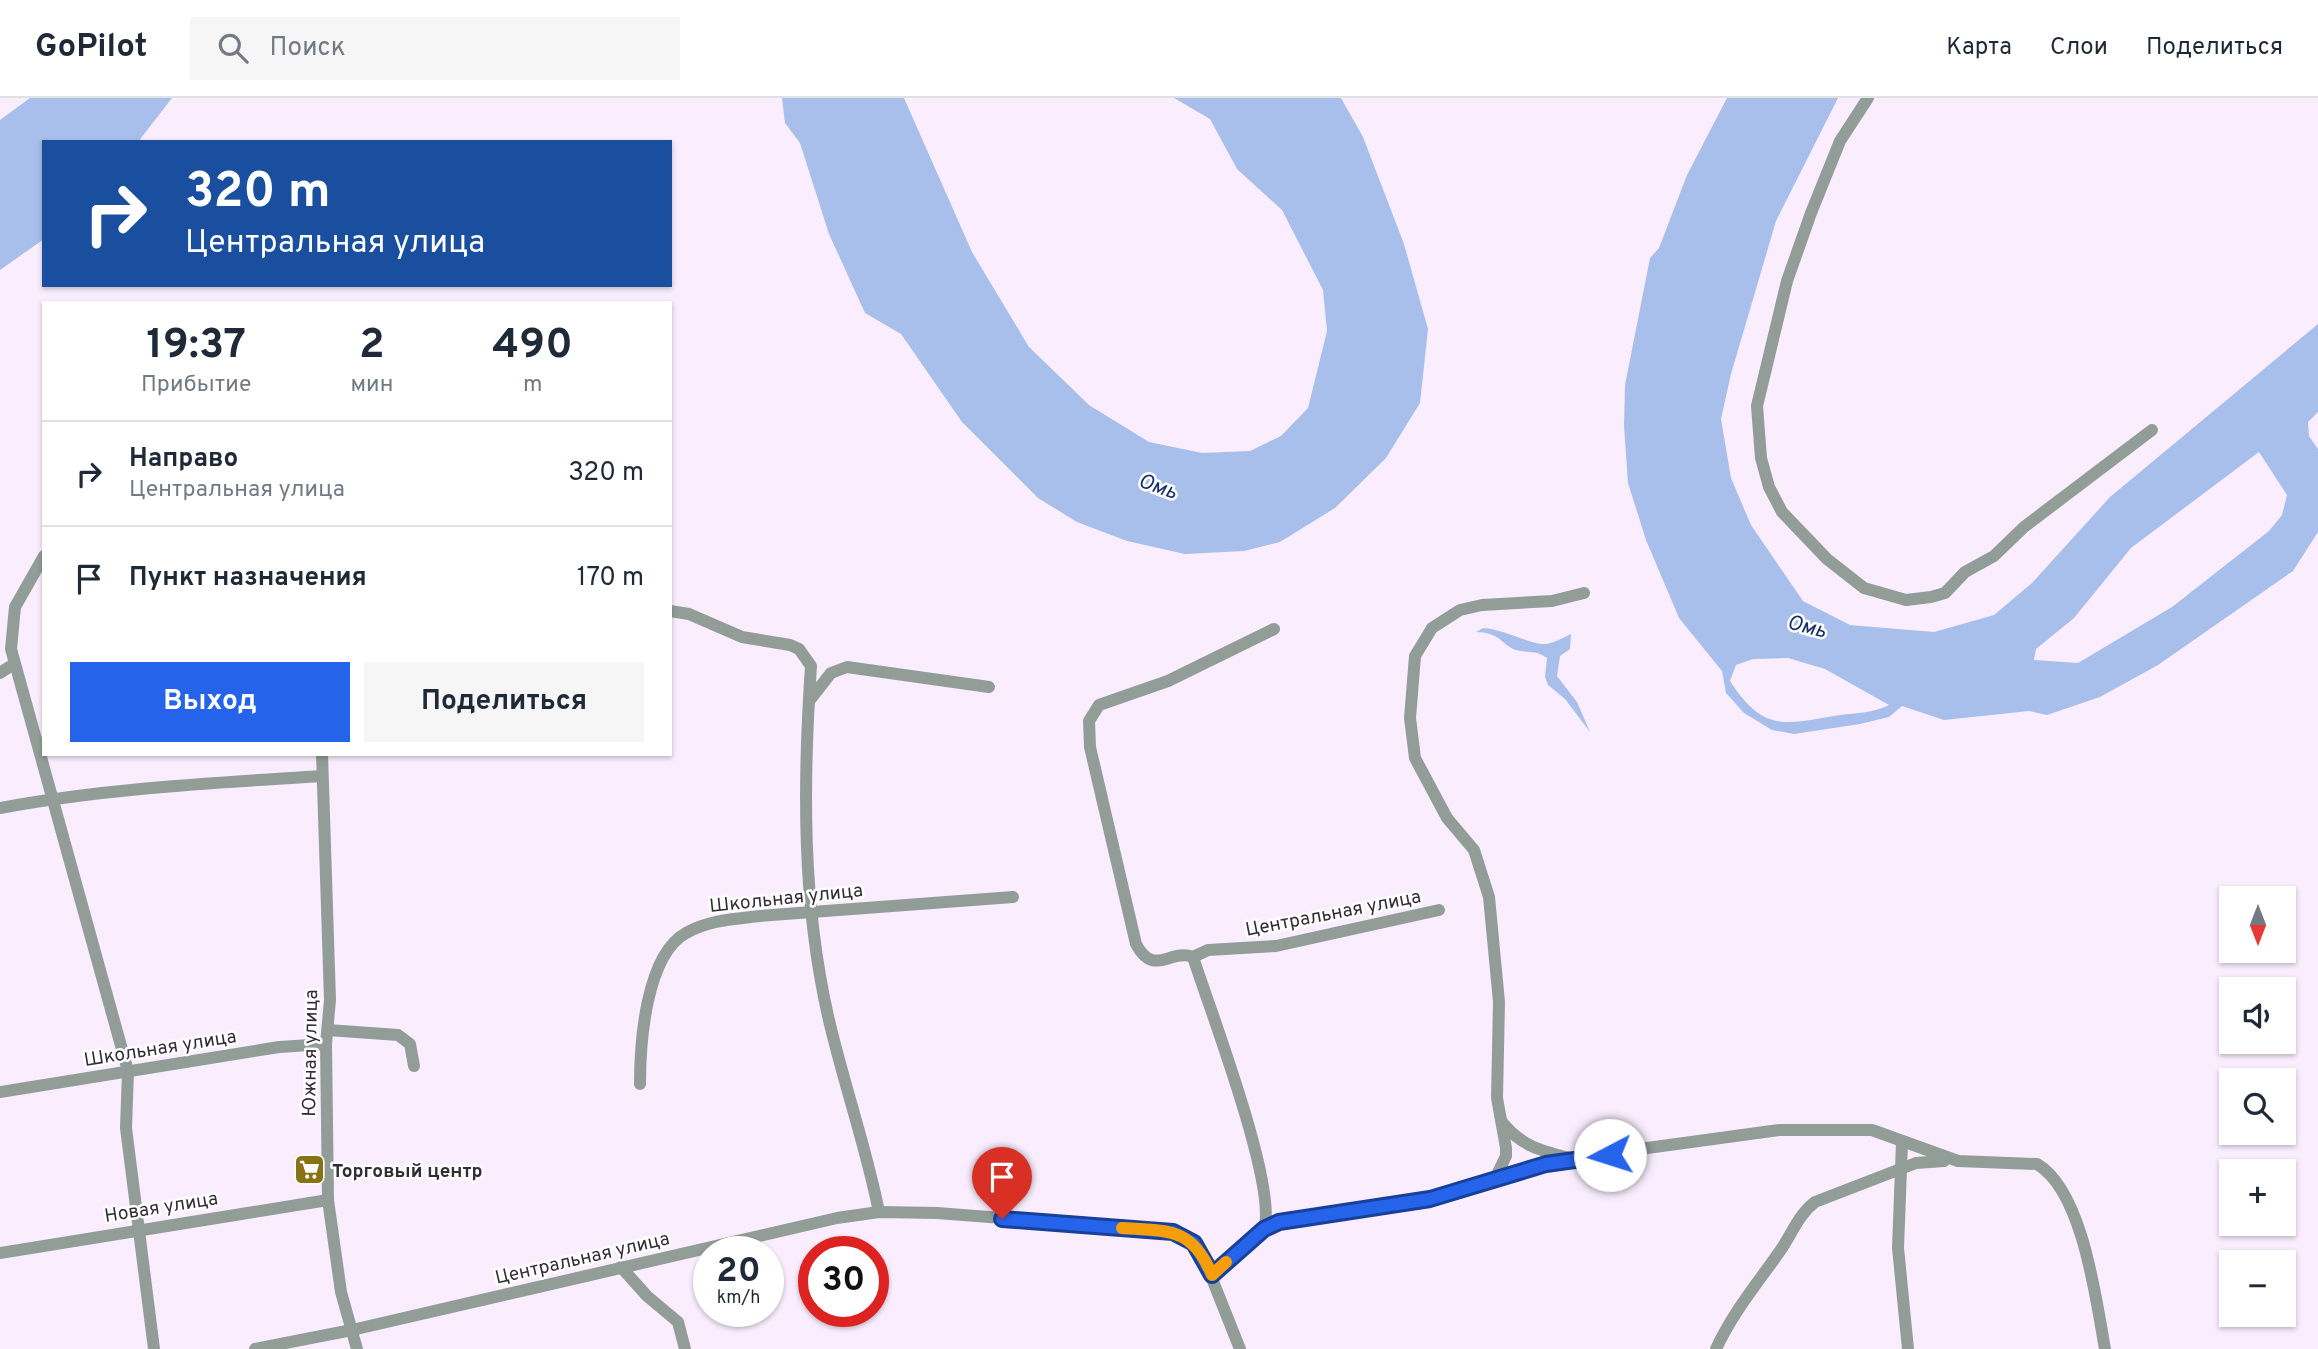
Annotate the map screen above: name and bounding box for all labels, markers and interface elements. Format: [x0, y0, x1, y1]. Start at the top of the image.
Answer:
search box [190, 17, 680, 80]
text: GoPilot [35, 27, 148, 69]
icon: search [214, 29, 252, 67]
text: Поиск [270, 32, 346, 65]
text: Карта [1946, 33, 2012, 63]
text: Слои [2050, 33, 2108, 63]
text: Поделиться [2146, 33, 2283, 63]
text: 320 m [185, 163, 331, 225]
icon: right [70, 168, 161, 259]
text: Центральная улица [185, 224, 485, 264]
text: 19:37 [146, 320, 246, 373]
text: 2 [359, 320, 385, 373]
text: 490 [492, 320, 573, 373]
text: Прибытие [141, 371, 251, 400]
text: мин [350, 371, 393, 400]
text: m [523, 371, 542, 400]
text: Направо [129, 443, 238, 476]
icon: right [70, 455, 108, 493]
text: 320 m [568, 457, 644, 490]
water label: Омь [1134, 468, 1181, 507]
text: Центральная улица [129, 476, 345, 505]
icon: arrive [70, 560, 108, 598]
text: Пункт назначения [129, 562, 367, 595]
text: 170 m [577, 562, 644, 595]
water label: Омь [1784, 609, 1829, 646]
button: Выход [70, 662, 350, 742]
button: Поделиться [364, 662, 644, 742]
street label: Школьная улица [708, 879, 864, 919]
street label: Центральная улица [1244, 885, 1423, 943]
north arrow [2219, 886, 2296, 962]
map controls [2219, 886, 2296, 1327]
button: sound [2219, 977, 2296, 1054]
street label: Южная улица [298, 989, 324, 1117]
street label: Школьная улица [82, 1025, 238, 1073]
button: search [2219, 1068, 2296, 1145]
position arrow [1573, 1118, 1647, 1192]
pin [972, 1147, 1032, 1219]
supermarket icon: Торговый центр [292, 1153, 326, 1187]
icon: arrive [983, 1158, 1021, 1196]
button: + [2219, 1159, 2296, 1236]
place label: Торговый центр [332, 1160, 483, 1184]
street label: Новая улица [103, 1187, 220, 1229]
street label: Центральная улица [493, 1227, 672, 1291]
speed limit sign: 30 [798, 1236, 889, 1327]
text: 20 [716, 1250, 761, 1294]
button: − [2219, 1250, 2296, 1327]
text: km/h [717, 1287, 760, 1310]

